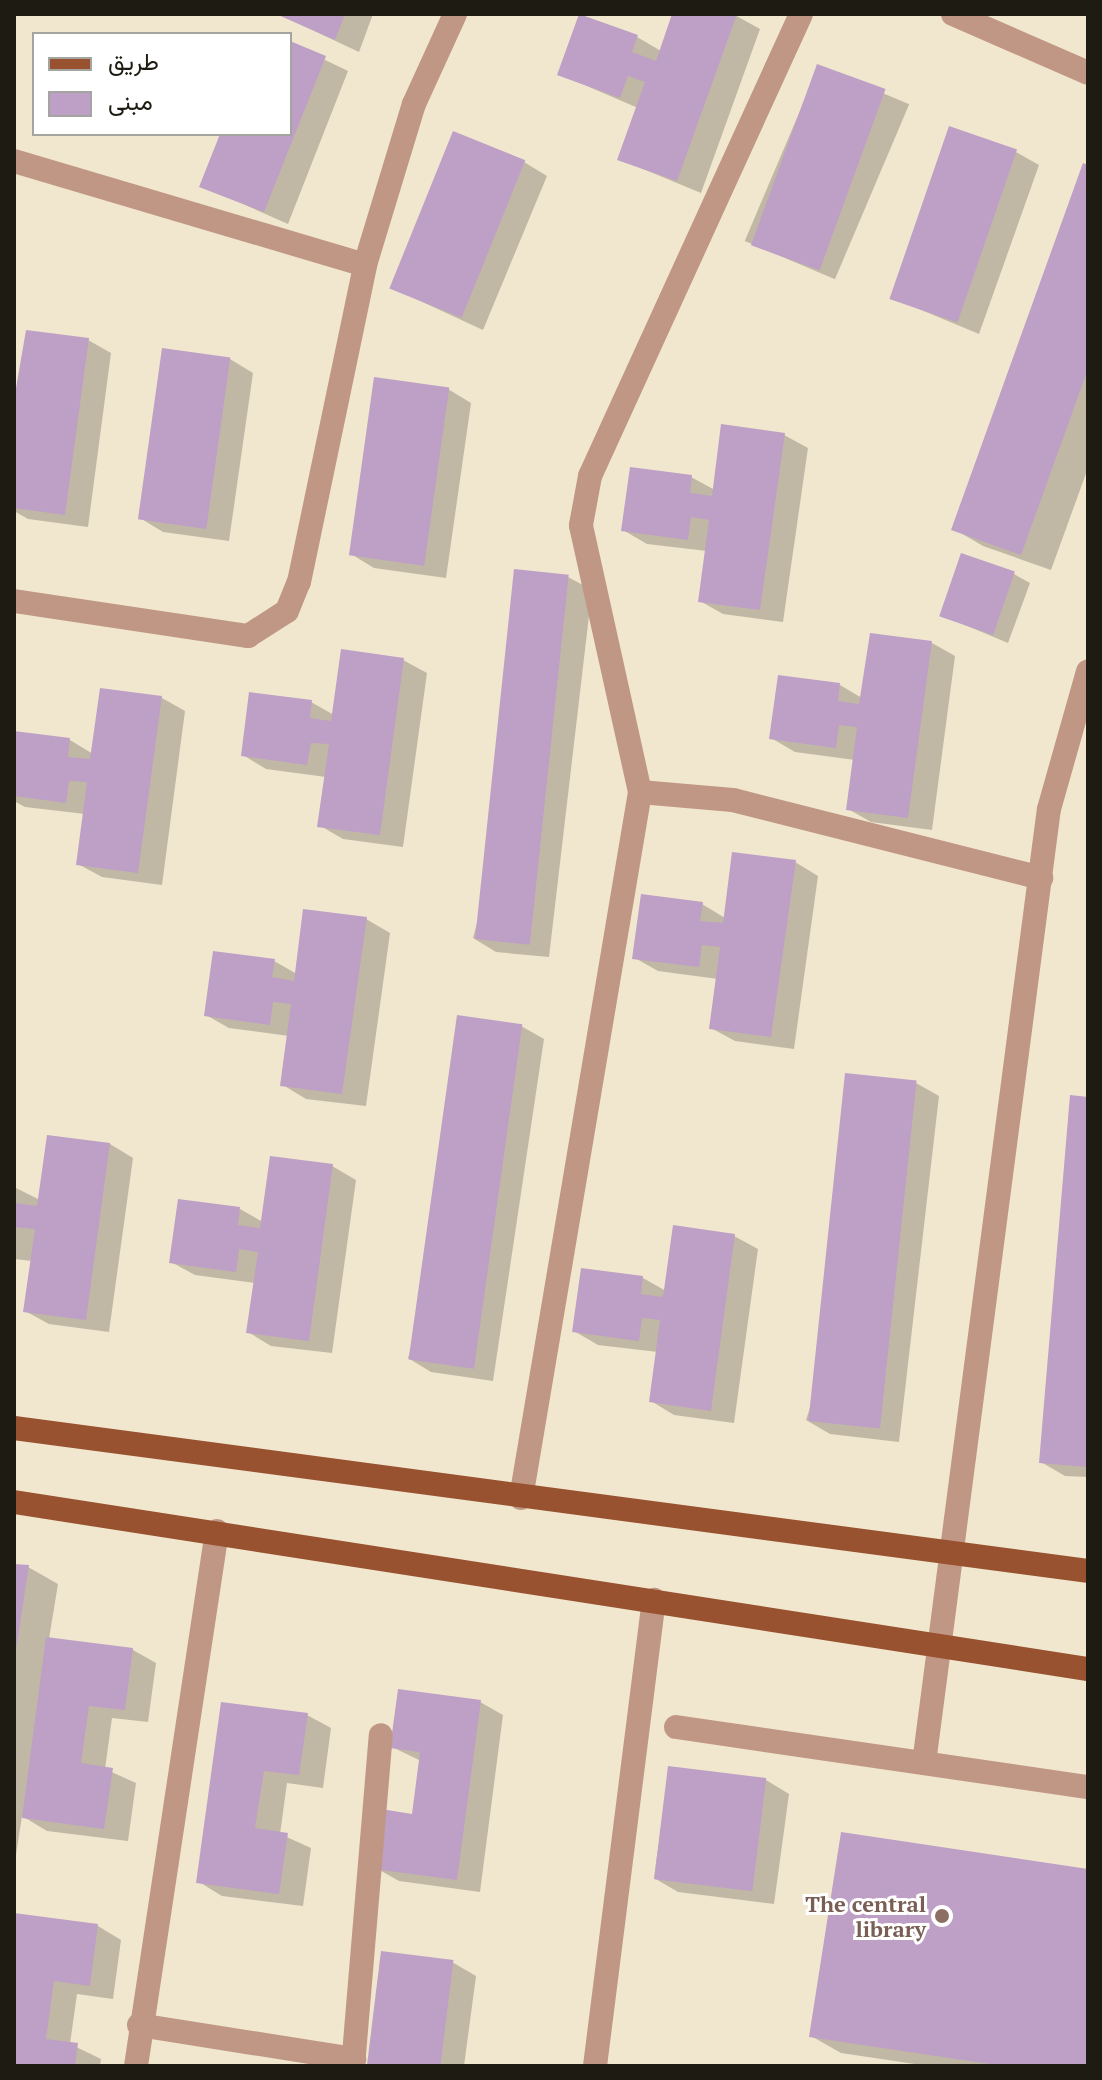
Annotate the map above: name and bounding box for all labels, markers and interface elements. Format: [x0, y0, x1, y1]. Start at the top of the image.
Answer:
legend [32, 32, 292, 136]
text: طريق [108, 45, 159, 77]
text: مبنى [108, 85, 153, 117]
place label: The central library [805, 1890, 926, 1942]
marker: The central library [933, 1907, 951, 1925]

